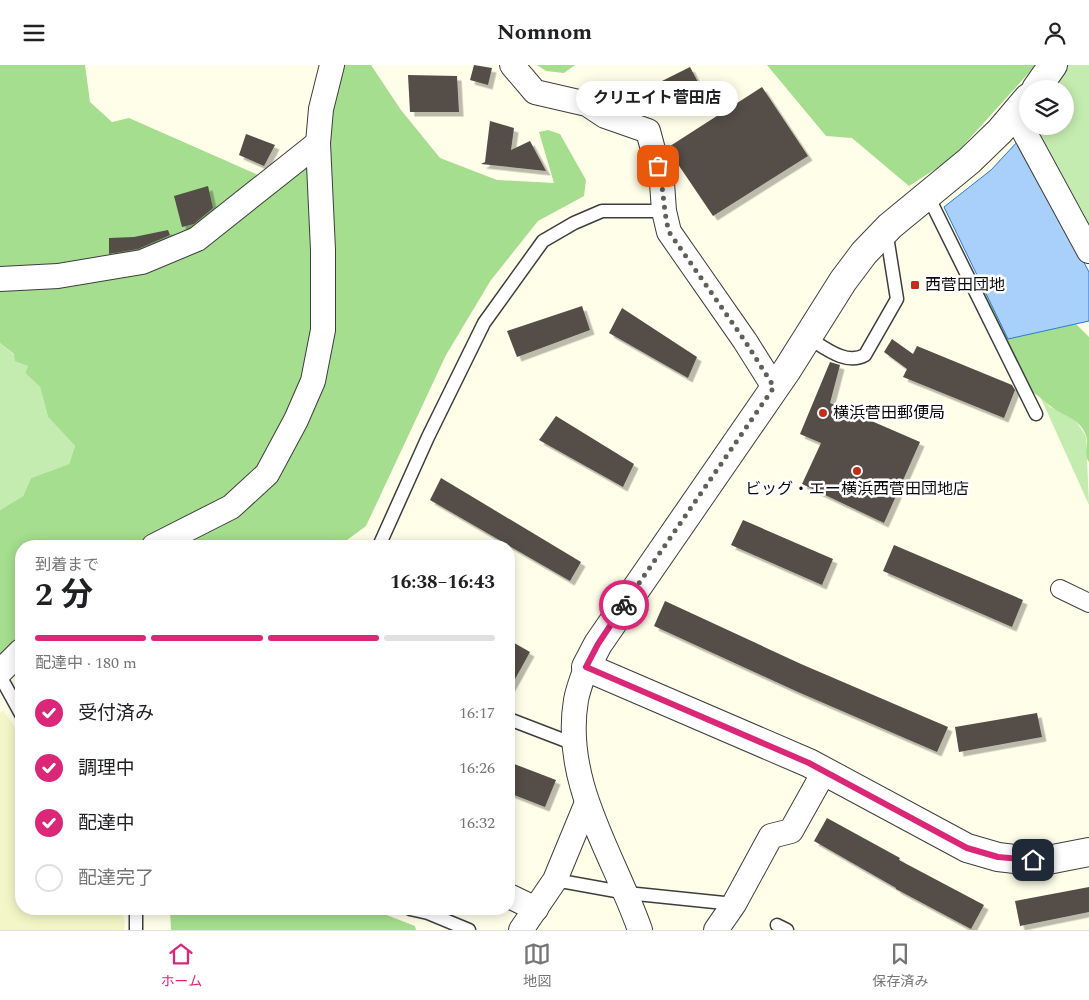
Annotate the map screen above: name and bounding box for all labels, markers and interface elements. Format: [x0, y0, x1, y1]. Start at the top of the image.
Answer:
text: Nomnom [497, 16, 592, 49]
icon: menu [20, 19, 48, 47]
icon: person [1041, 19, 1069, 47]
map controls [1019, 80, 1074, 135]
button: layers [1019, 80, 1074, 135]
callout: クリエイト菅田店 [577, 81, 739, 116]
text: クリエイト菅田店 [593, 86, 721, 110]
pin [637, 145, 679, 187]
icon: bag [644, 152, 672, 180]
place label: 西菅田団地 [925, 273, 1005, 297]
marker: 西菅田団地 [909, 279, 921, 291]
place label: 横浜菅田郵便局 [833, 401, 945, 425]
marker: 横浜菅田郵便局 [817, 407, 829, 419]
marker: ビッグ・エー横浜西菅田団地店 [851, 465, 863, 477]
place label: ビッグ・エー横浜西菅田団地店 [745, 477, 969, 501]
text: 到着まで [35, 553, 99, 577]
text: 16:38–16:43 [390, 568, 495, 597]
text: 2 分 [35, 571, 93, 620]
courier [599, 580, 649, 630]
icon: bike [610, 591, 638, 619]
text: 配達中 · 180 m [35, 651, 137, 675]
icon: check [35, 699, 63, 727]
text: 受付済み [78, 699, 154, 728]
text: 16:17 [459, 701, 495, 725]
icon: check [35, 754, 63, 782]
text: 調理中 [78, 754, 135, 783]
text: 16:26 [459, 756, 495, 780]
icon: check [35, 809, 63, 837]
text: 配達中 [78, 809, 135, 838]
text: 16:32 [459, 811, 495, 835]
pin [1012, 839, 1054, 881]
icon: home [1019, 846, 1047, 874]
text: 配達完了 [78, 864, 154, 893]
tab: ホーム [161, 940, 202, 992]
tab: 地図 [523, 940, 551, 992]
tab: 保存済み [872, 940, 928, 992]

